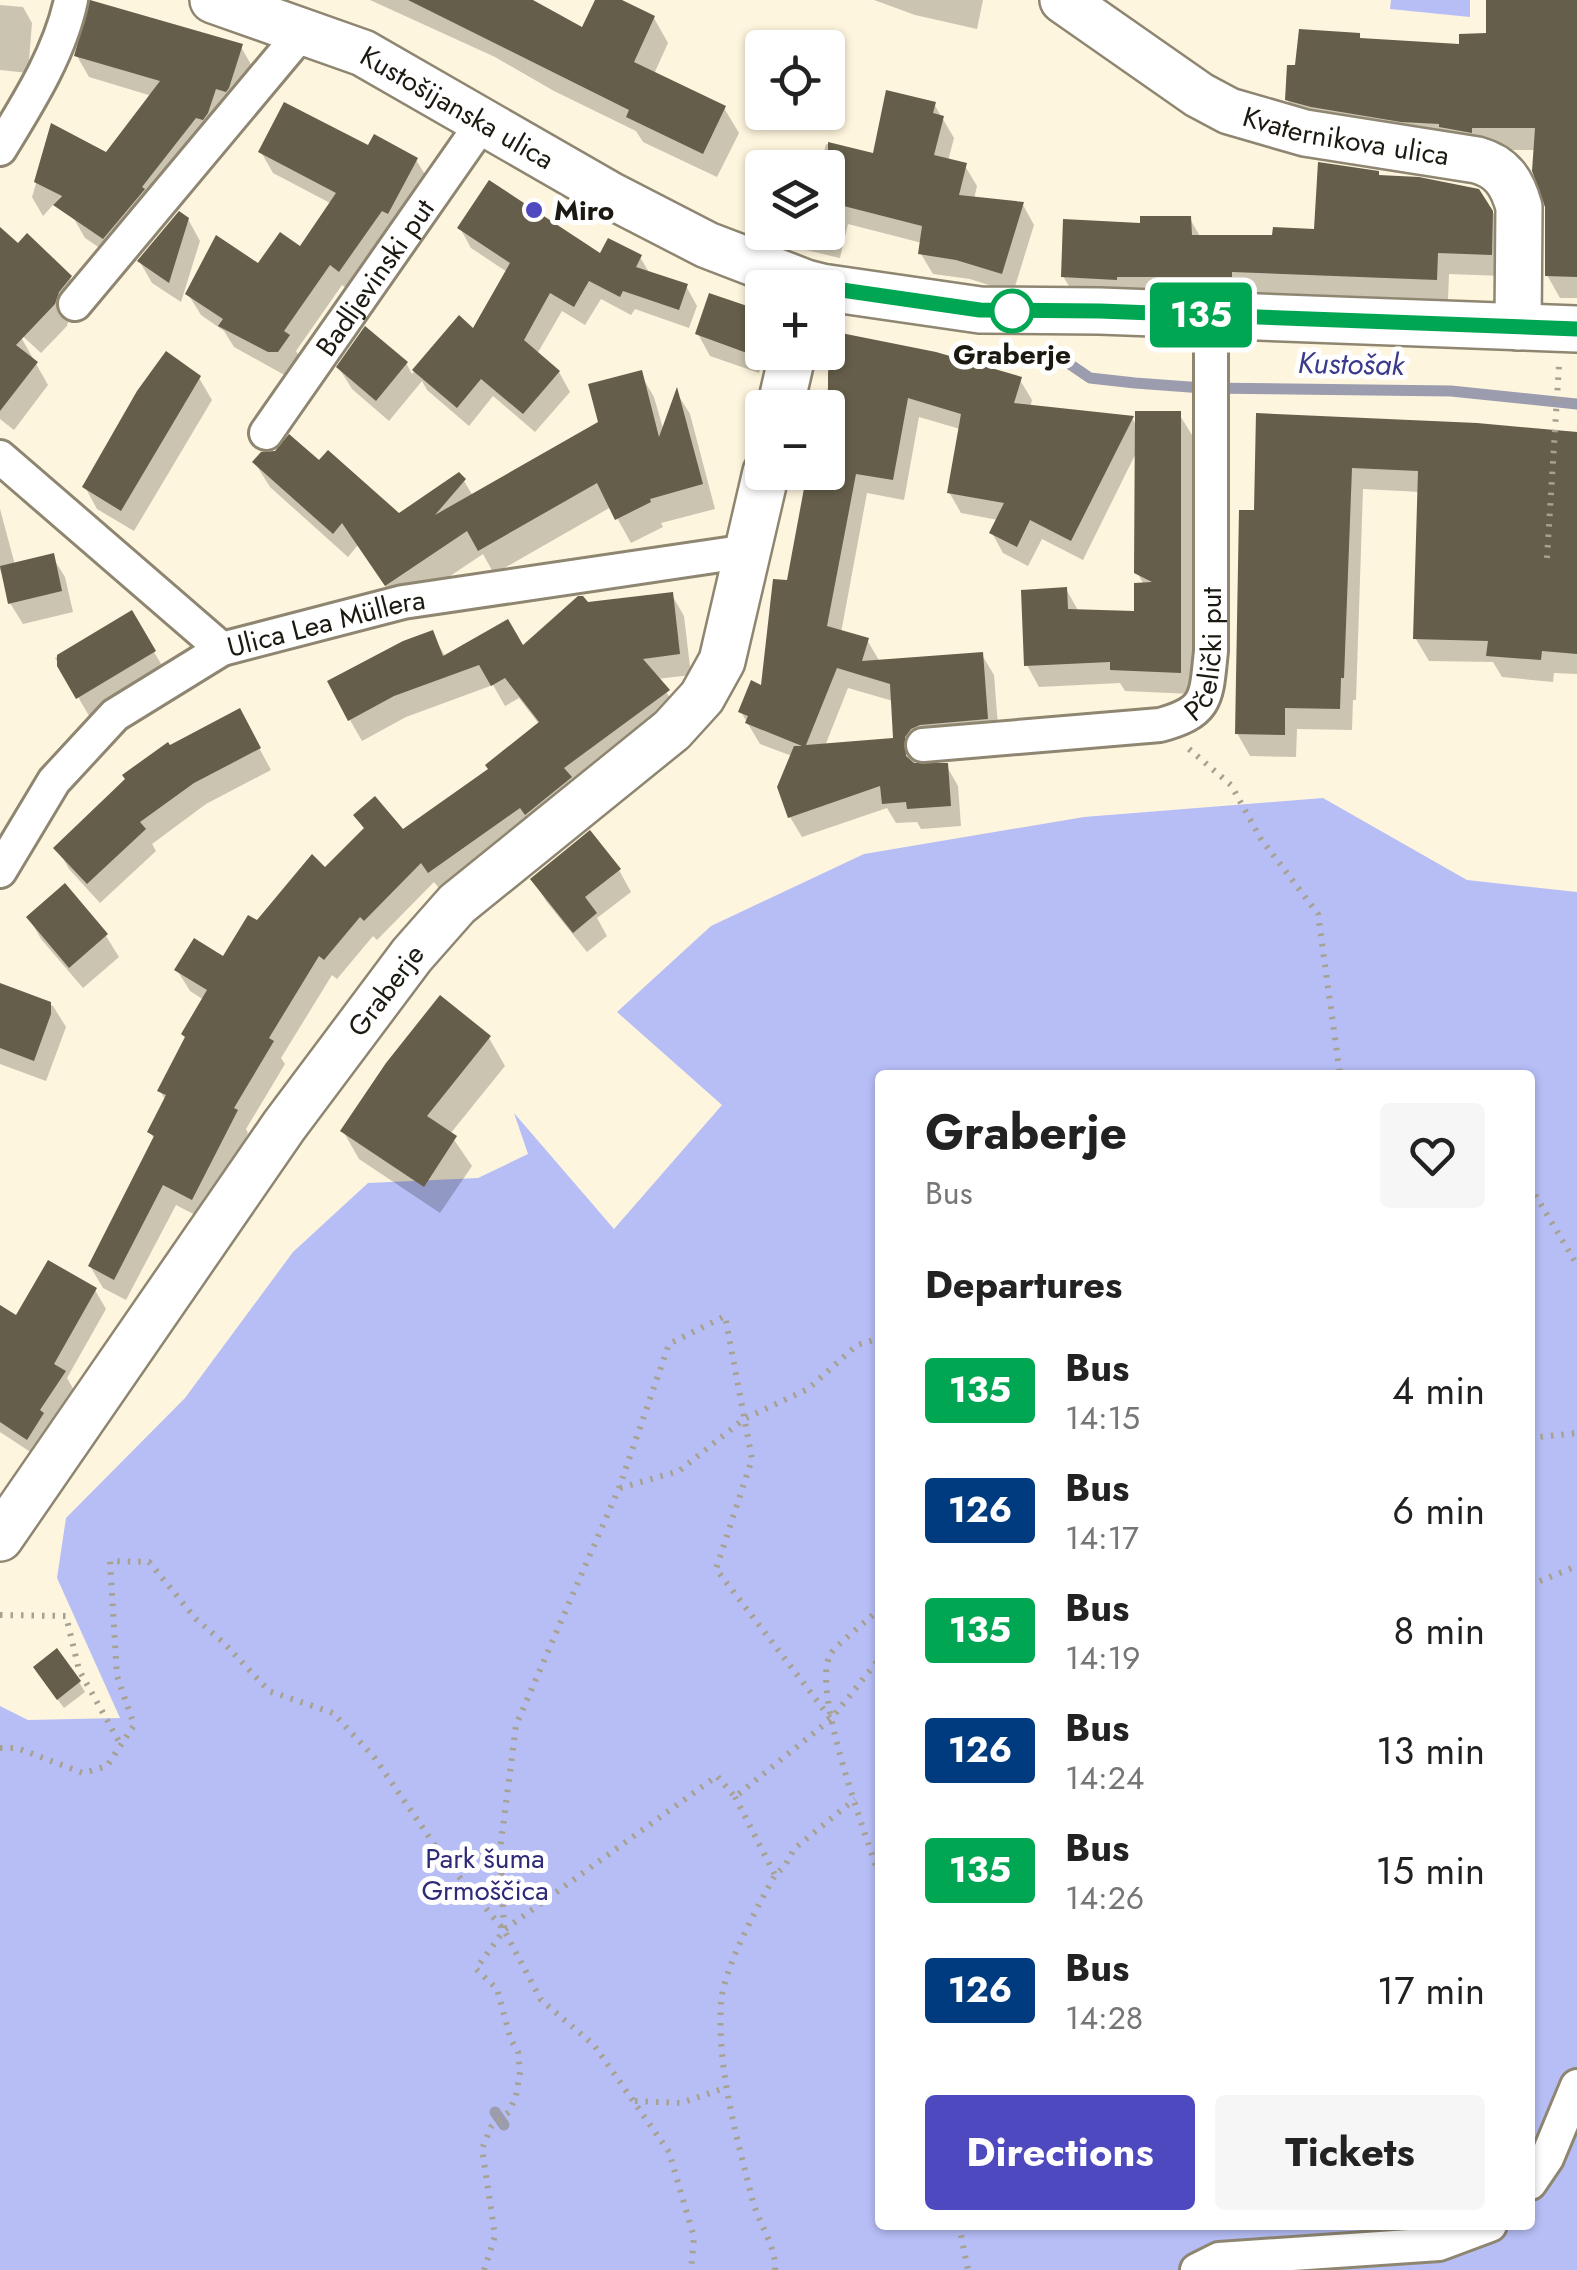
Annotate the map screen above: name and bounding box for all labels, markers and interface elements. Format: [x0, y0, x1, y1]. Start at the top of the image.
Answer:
map controls [745, 30, 845, 490]
button: locate [745, 30, 845, 130]
street label: Kustošijanska ulica [353, 36, 562, 180]
street label: Kvaternikova ulica [1238, 96, 1452, 176]
button: layers [745, 150, 845, 250]
street label: Badljevinski put [306, 190, 445, 364]
place label: Miro [554, 190, 614, 231]
marker: Miro [523, 199, 545, 221]
button: + [745, 270, 845, 370]
line badge: 135 [1144, 282, 1258, 348]
marker: Graberje [991, 290, 1033, 332]
text: 135 [1170, 290, 1232, 340]
place label: Graberje [953, 334, 1071, 375]
water label: Kustošak [1297, 341, 1406, 386]
button: − [745, 390, 845, 490]
street label: Ulica Lea Müllera [223, 579, 428, 668]
street label: Pčelički put [1175, 587, 1232, 731]
street label: Graberje [338, 935, 434, 1045]
text: Graberje [925, 1098, 1127, 1167]
button: heart [1380, 1103, 1485, 1208]
text: Bus [925, 1170, 973, 1216]
text: Departures [925, 1257, 1122, 1312]
text: Bus [1065, 1340, 1129, 1395]
text: 4 min [1392, 1363, 1485, 1418]
text: 135 [949, 1365, 1011, 1415]
text: 14:15 [1065, 1395, 1140, 1441]
text: Bus [1065, 1460, 1129, 1515]
text: 6 min [1392, 1483, 1485, 1538]
text: 126 [948, 1485, 1012, 1535]
text: 14:17 [1065, 1515, 1139, 1561]
text: Bus [1065, 1580, 1129, 1635]
text: 8 min [1393, 1603, 1485, 1658]
text: 135 [949, 1605, 1011, 1655]
text: 14:19 [1065, 1635, 1141, 1681]
text: Bus [1065, 1700, 1129, 1755]
text: 13 min [1376, 1723, 1485, 1778]
text: 126 [948, 1725, 1012, 1775]
text: 14:24 [1065, 1755, 1145, 1801]
text: Bus [1065, 1820, 1129, 1875]
park label: Park šuma Grmoščica [421, 1838, 549, 1911]
text: 15 min [1376, 1843, 1485, 1898]
text: 135 [949, 1845, 1011, 1895]
text: 14:26 [1065, 1875, 1144, 1921]
text: Bus [1065, 1940, 1129, 1995]
text: 17 min [1377, 1963, 1485, 2018]
text: 126 [948, 1965, 1012, 2015]
text: 14:28 [1065, 1995, 1143, 2041]
button: Directions [925, 2095, 1195, 2210]
button: Tickets [1215, 2095, 1485, 2210]

